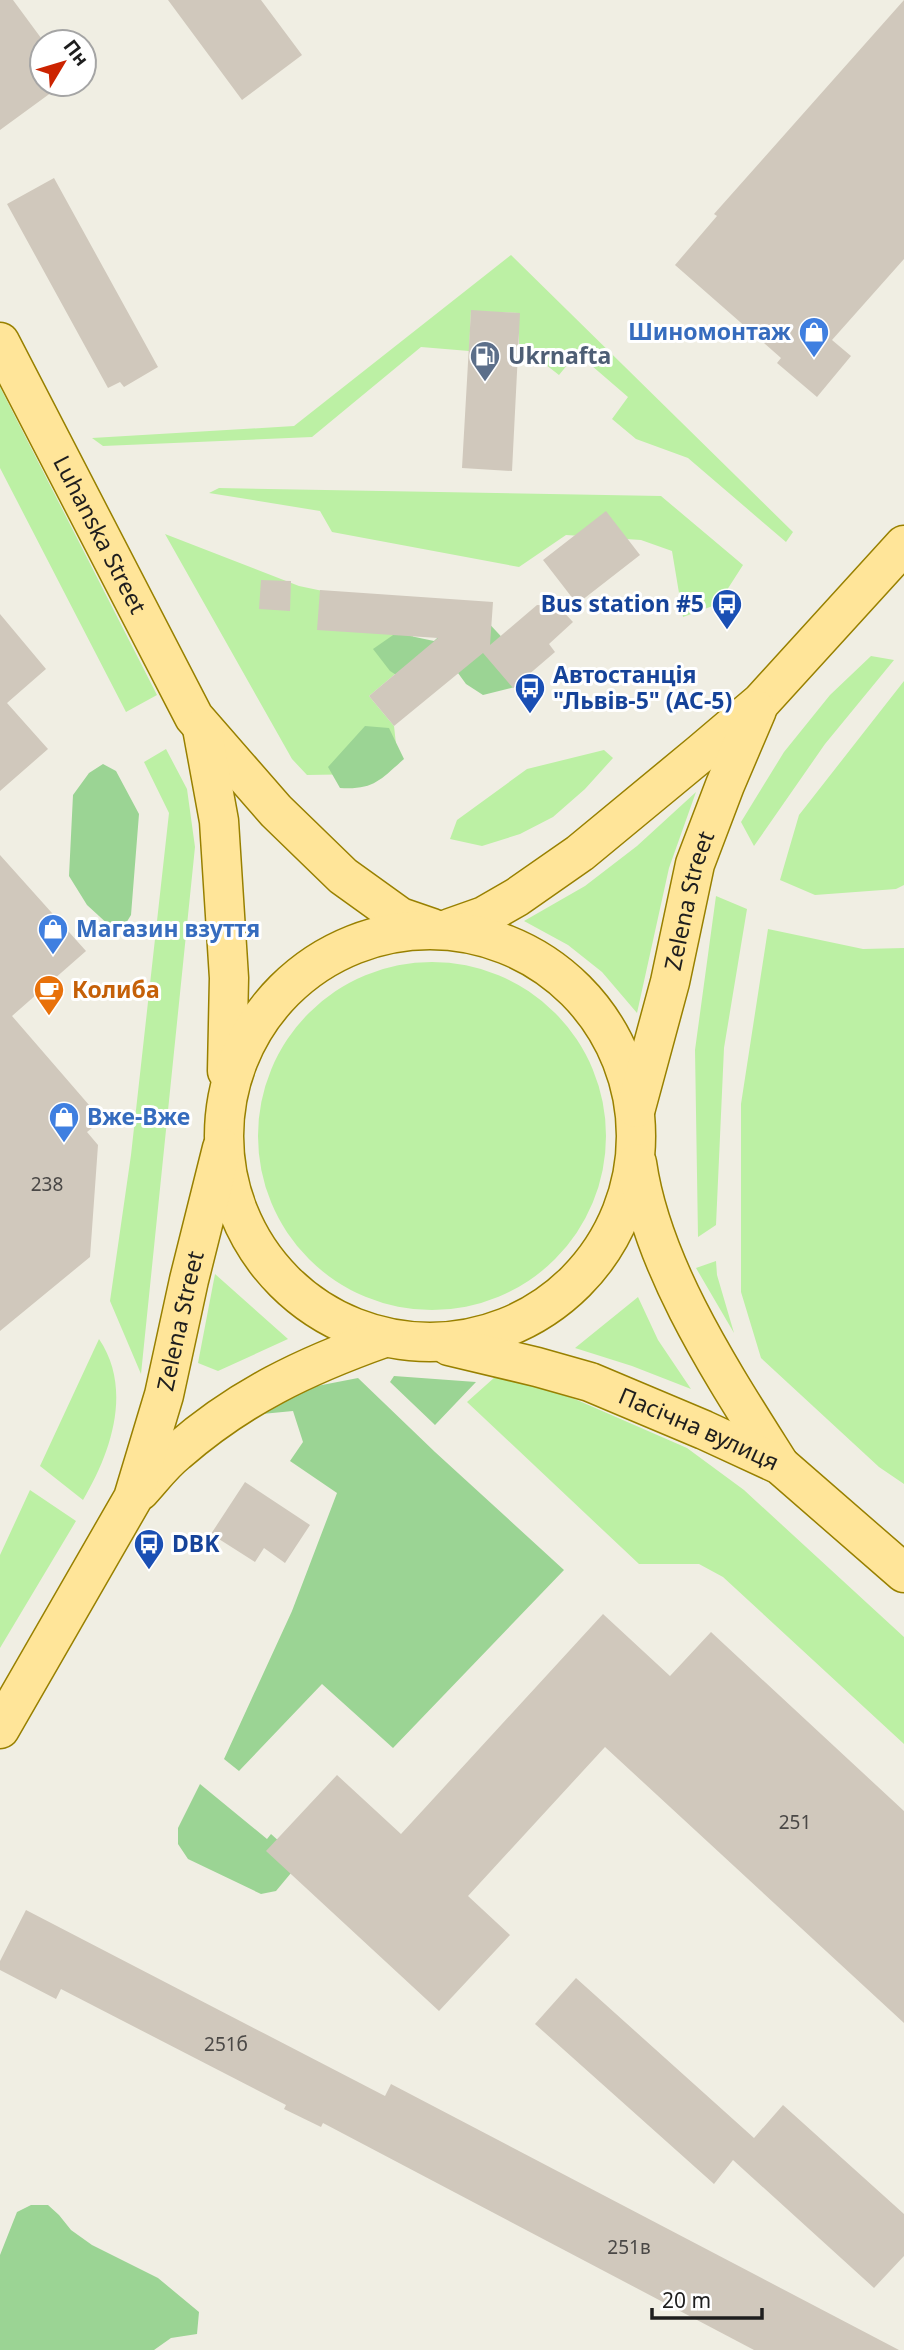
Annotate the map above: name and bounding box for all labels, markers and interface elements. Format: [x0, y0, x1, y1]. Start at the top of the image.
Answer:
north arrow [28, 28, 98, 98]
text: Пн [58, 34, 95, 71]
place label: Шиномонтаж [628, 315, 791, 347]
shop icon: Шиномонтаж [797, 315, 831, 359]
fuel station icon: Ukrnafta [468, 339, 502, 383]
place label: Ukrnafta [508, 339, 611, 371]
street label: Luhanska Street [46, 450, 155, 619]
place label: Bus station #5 [541, 587, 704, 619]
bus stop icon: Bus station #5 [710, 587, 744, 631]
place label: Автостанція "Львів-5" (АС-5) [553, 658, 732, 716]
bus stop icon: Автостанція "Львів-5" (АС-5) [513, 671, 547, 715]
street label: Zelena Street [656, 826, 721, 973]
shop icon: Магазин взуття [36, 912, 70, 956]
place label: Магазин взуття [76, 912, 260, 944]
cafe icon: Колиба [32, 973, 66, 1017]
place label: Колиба [72, 973, 160, 1005]
shop icon: Вже-Вже [47, 1100, 81, 1144]
place label: Вже-Вже [87, 1100, 190, 1132]
house number: 238 [31, 1171, 63, 1197]
street label: Zelena Street [148, 1247, 211, 1394]
street label: Пасічна вулиця [614, 1379, 784, 1477]
bus stop icon: DBK [132, 1527, 166, 1571]
place label: DBK [172, 1527, 220, 1559]
house number: 251 [779, 1809, 811, 1835]
house number: 251б [204, 2031, 248, 2057]
house number: 251в [607, 2234, 651, 2260]
scale bar [652, 2276, 762, 2320]
text: 20 m [662, 2286, 711, 2314]

